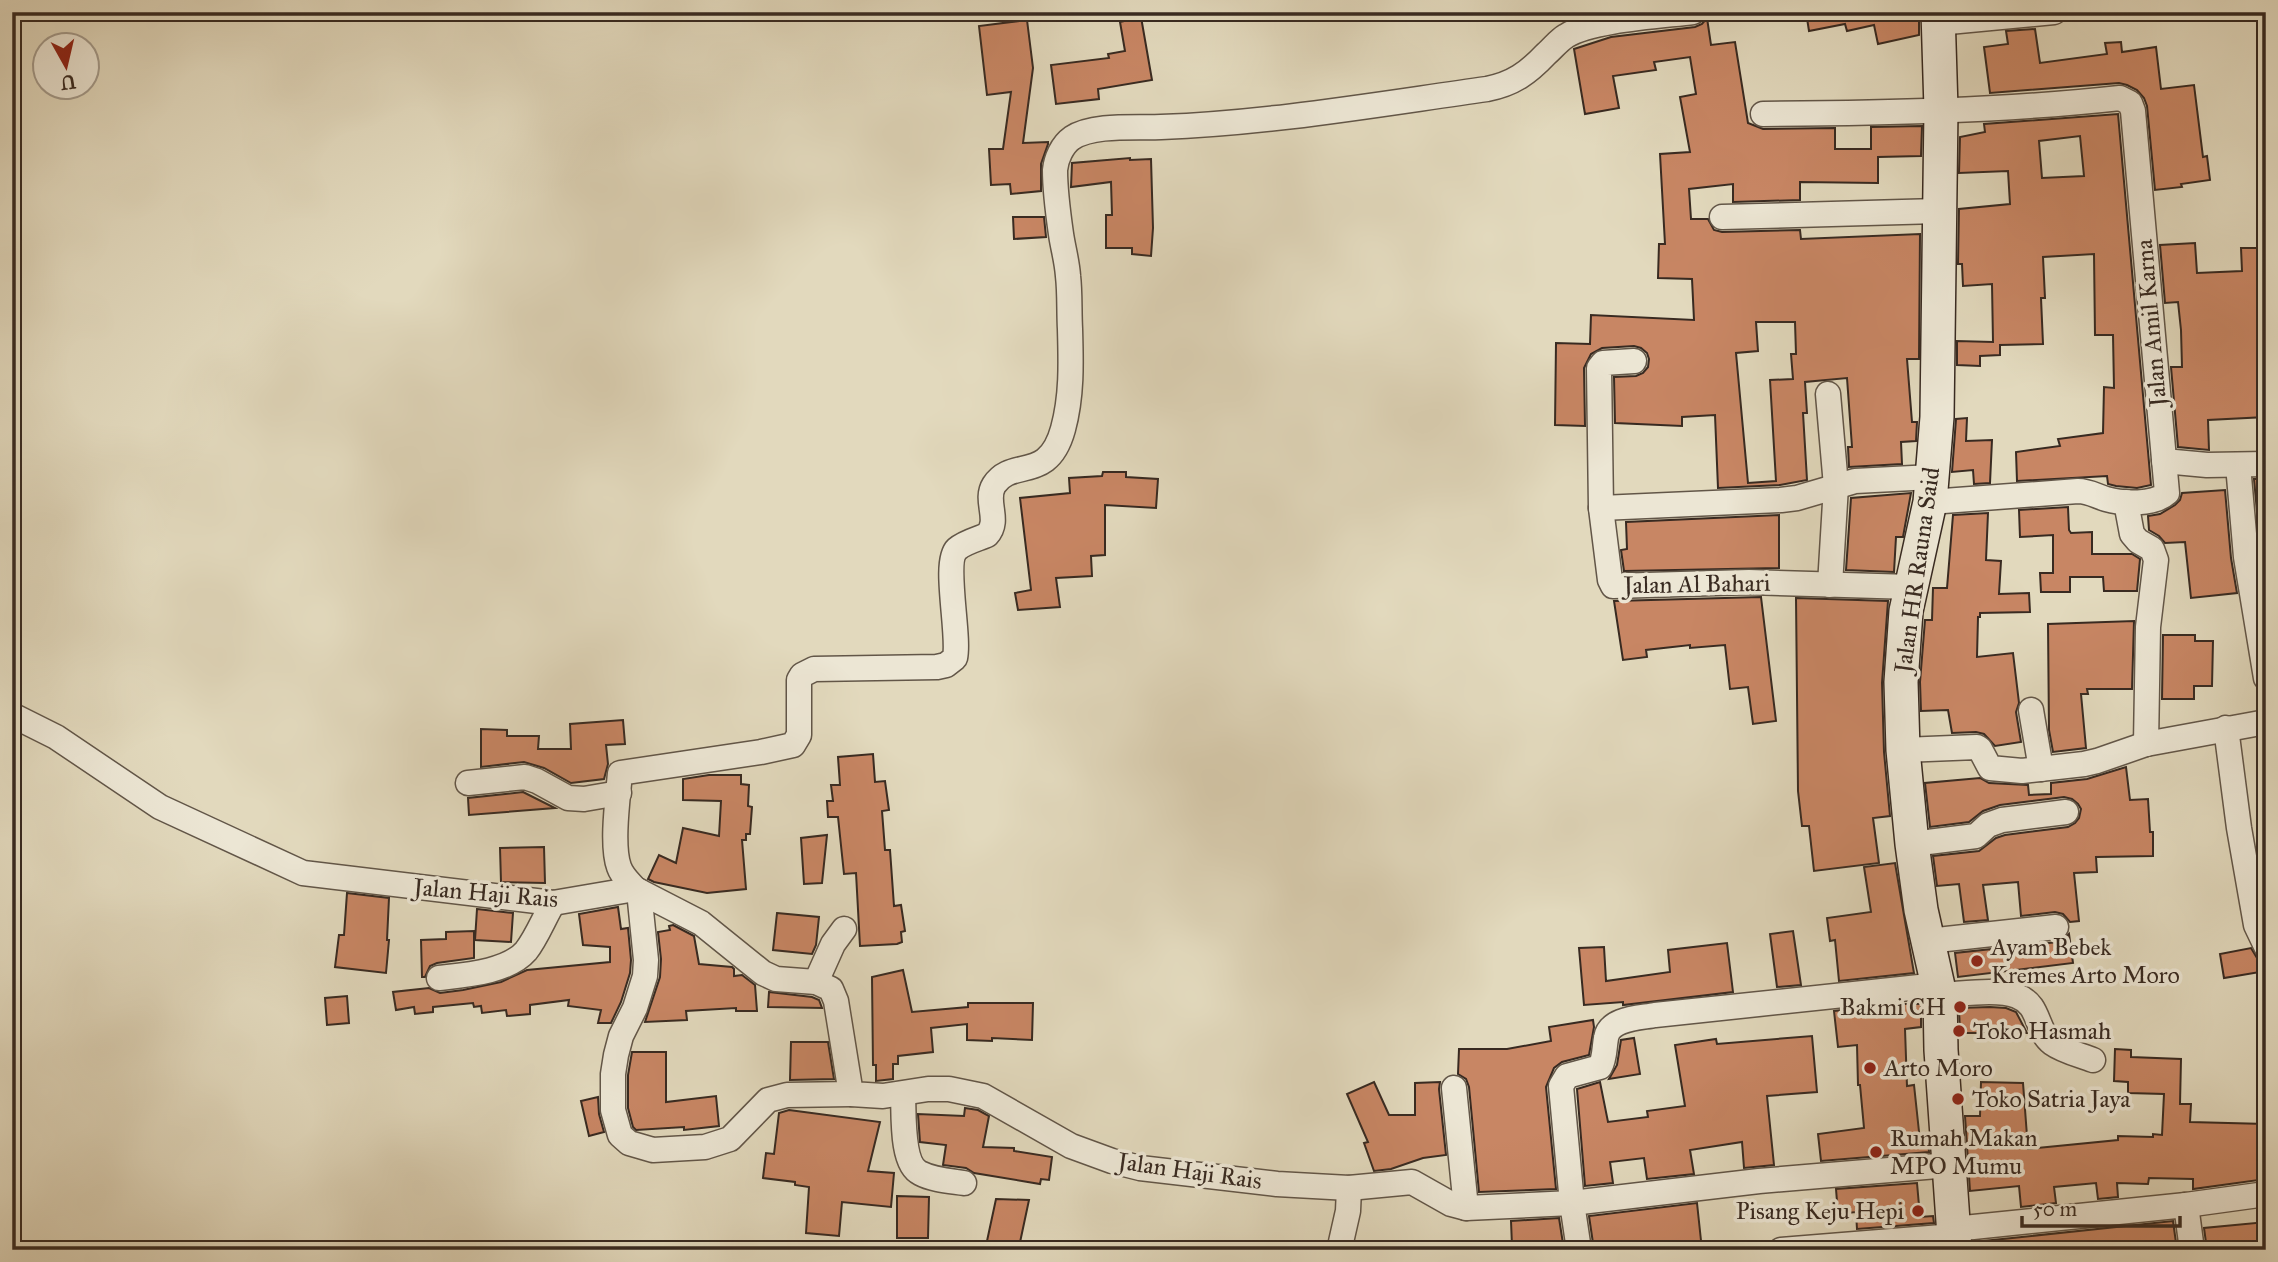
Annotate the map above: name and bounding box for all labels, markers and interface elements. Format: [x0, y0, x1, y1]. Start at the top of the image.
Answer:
north arrow [32, 32, 102, 102]
text: U [58, 70, 77, 95]
street label: Jalan Amil Karna [2129, 237, 2174, 411]
street label: Jalan HR Rauna Said [1887, 465, 1946, 678]
street label: Jalan Al Bahari [1620, 568, 1771, 600]
street label: Jalan Haji Rais [410, 871, 560, 914]
place label: Ayam Bebek Kremes Arto Moro [1990, 932, 2180, 990]
marker: Ayam Bebek Kremes Arto Moro [1969, 953, 1985, 969]
place label: Bakmi CH [1840, 992, 1946, 1022]
marker: Bakmi CH [1952, 999, 1968, 1015]
place label: Toko Hasmah [1973, 1016, 2111, 1046]
marker: Toko Hasmah [1951, 1023, 1967, 1039]
place label: Arto Moro [1883, 1053, 1993, 1083]
marker: Arto Moro [1862, 1060, 1878, 1076]
place label: Toko Satria Jaya [1972, 1084, 2131, 1114]
marker: Toko Satria Jaya [1950, 1091, 1966, 1107]
place label: Rumah Makan MPO Mumu [1890, 1123, 2037, 1181]
marker: Rumah Makan MPO Mumu [1868, 1144, 1884, 1160]
street label: Jalan Haji Rais [1113, 1146, 1264, 1196]
scale bar [2022, 1185, 2180, 1229]
place label: Pisang Keju Hepi [1736, 1196, 1904, 1226]
text: 50 m [2033, 1196, 2078, 1222]
marker: Pisang Keju Hepi [1910, 1203, 1926, 1219]

